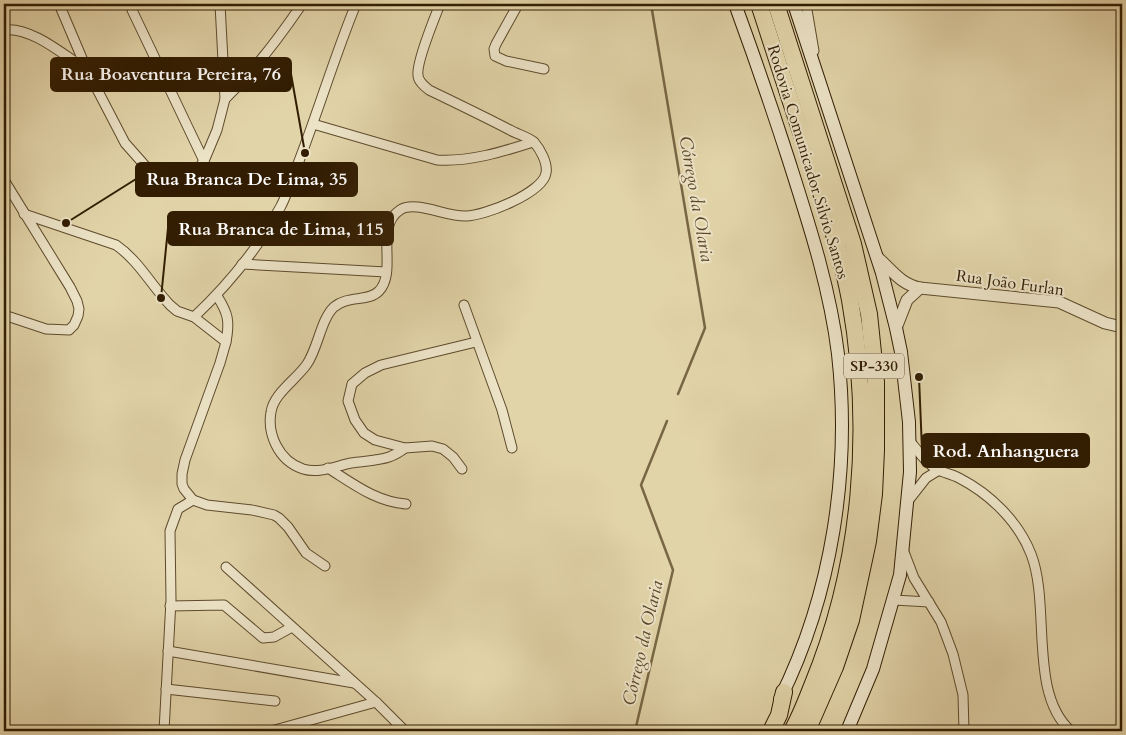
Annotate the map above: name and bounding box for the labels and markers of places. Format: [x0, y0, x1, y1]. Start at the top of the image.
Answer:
callout: Rua Boaventura Pereira, 76 [51, 58, 291, 91]
callout: Rua Branca De Lima, 35 [136, 163, 357, 196]
callout: Rua Branca de Lima, 115 [168, 212, 393, 245]
callout: Rod. Anhanguera [922, 434, 1089, 467]

